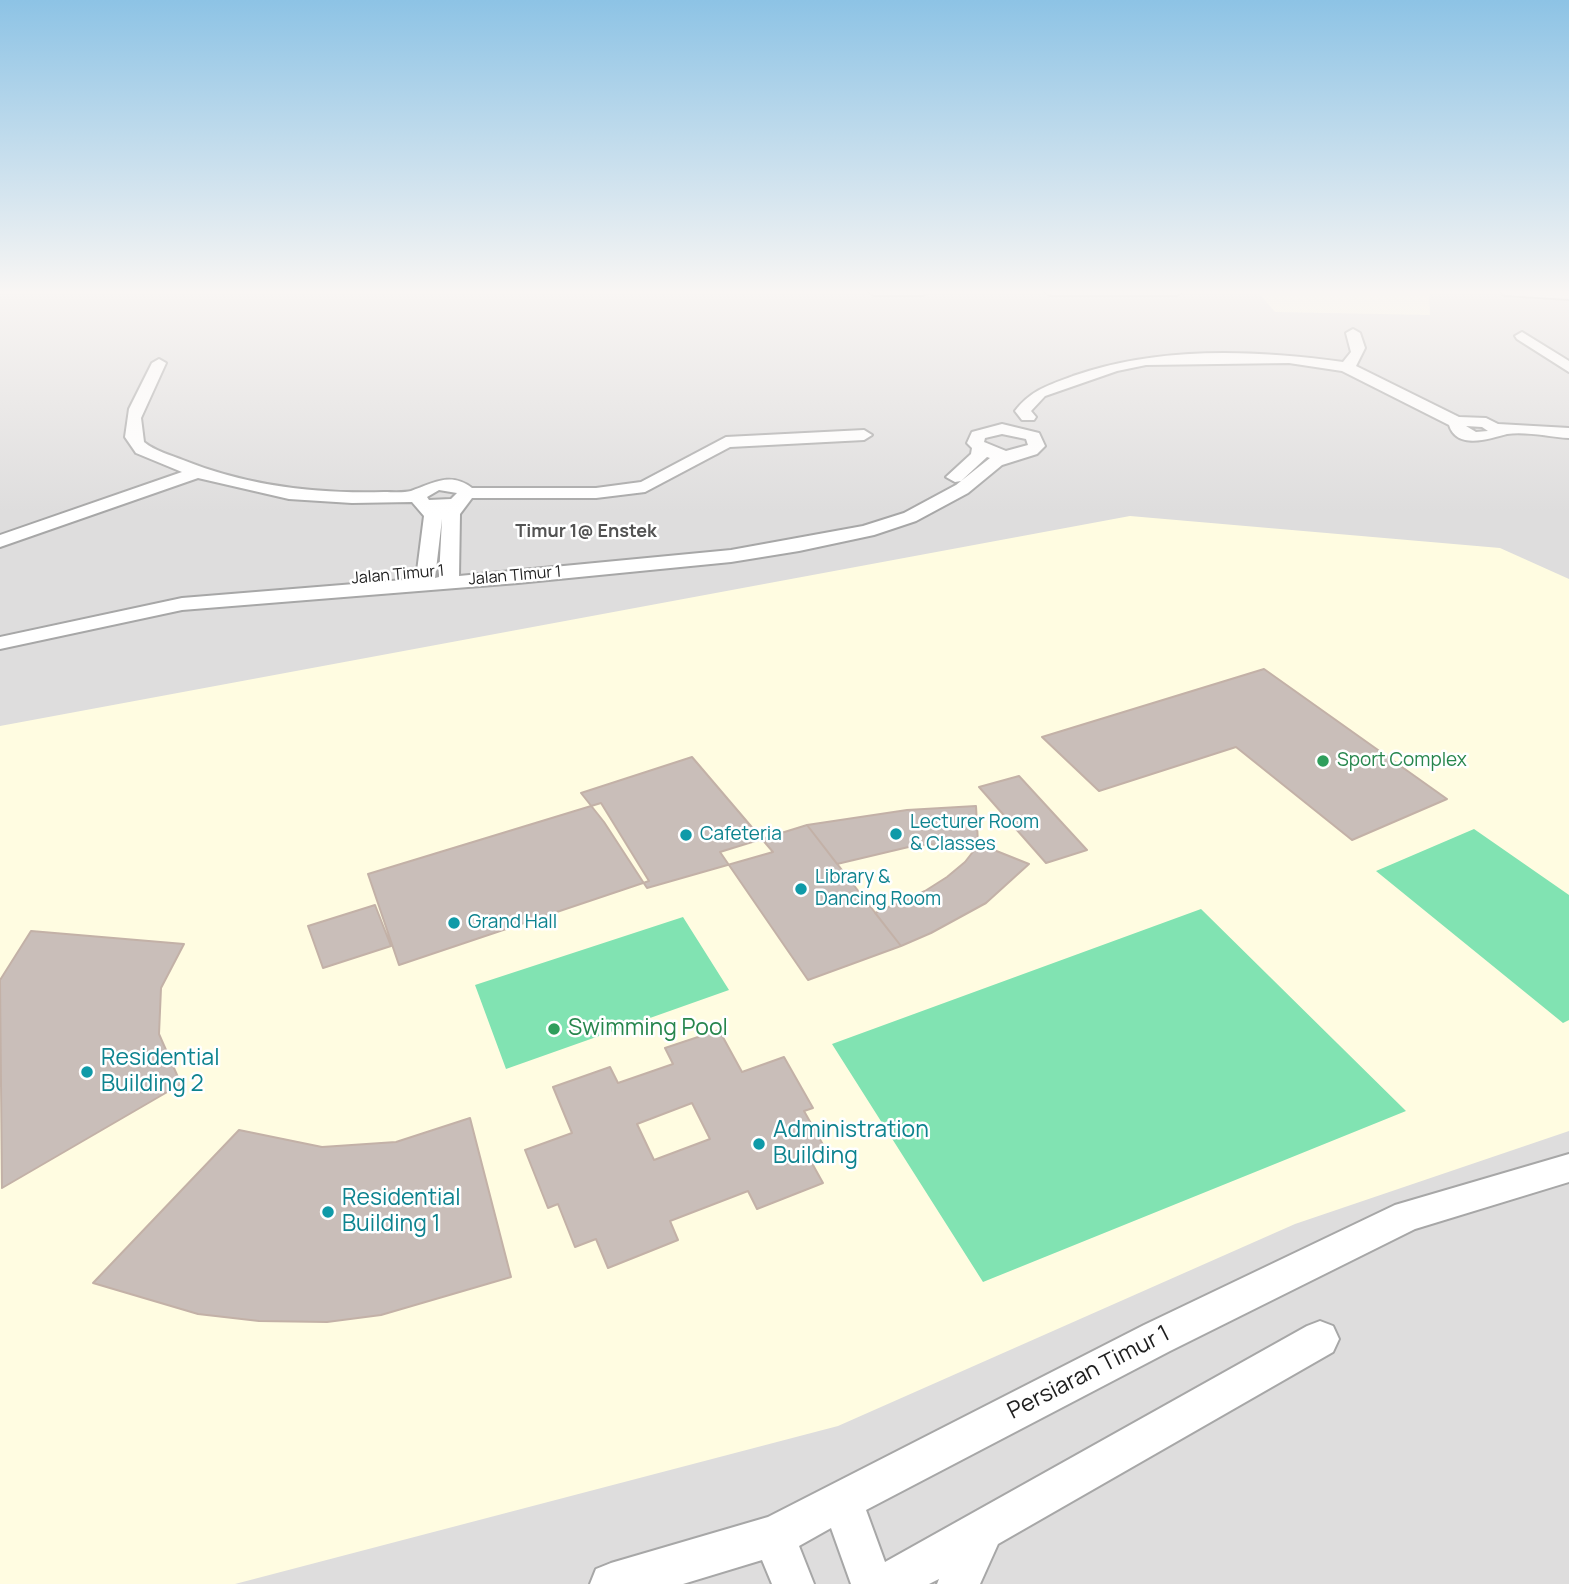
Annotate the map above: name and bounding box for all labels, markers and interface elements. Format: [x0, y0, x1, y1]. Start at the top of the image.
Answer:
district label: Timur 1@ Enstek [515, 521, 657, 543]
street label: Jalan Timur 1 [351, 561, 445, 589]
street label: Jalan TImur 1 [468, 562, 562, 590]
place label: Sport Complex [1337, 750, 1467, 772]
marker: Sport Complex [1315, 753, 1331, 769]
place label: Lecturer Room & Classes [910, 812, 1039, 856]
place label: Cafeteria [700, 824, 782, 846]
marker: Lecturer Room & Classes [888, 826, 904, 842]
marker: Cafeteria [678, 827, 694, 843]
place label: Library & Dancing Room [815, 867, 941, 911]
marker: Library & Dancing Room [793, 881, 809, 897]
place label: Grand Hall [468, 912, 557, 934]
marker: Grand Hall [446, 915, 462, 931]
place label: Swimming Pool [568, 1015, 728, 1043]
marker: Swimming Pool [546, 1021, 562, 1037]
place label: Residential Building 2 [101, 1045, 220, 1099]
marker: Residential Building 2 [79, 1064, 95, 1080]
place label: Administration Building [773, 1117, 929, 1171]
marker: Administration Building [751, 1136, 767, 1152]
place label: Residential Building 1 [342, 1185, 461, 1239]
marker: Residential Building 1 [320, 1204, 336, 1220]
street label: Persiaran Timur 1 [1003, 1320, 1175, 1426]

